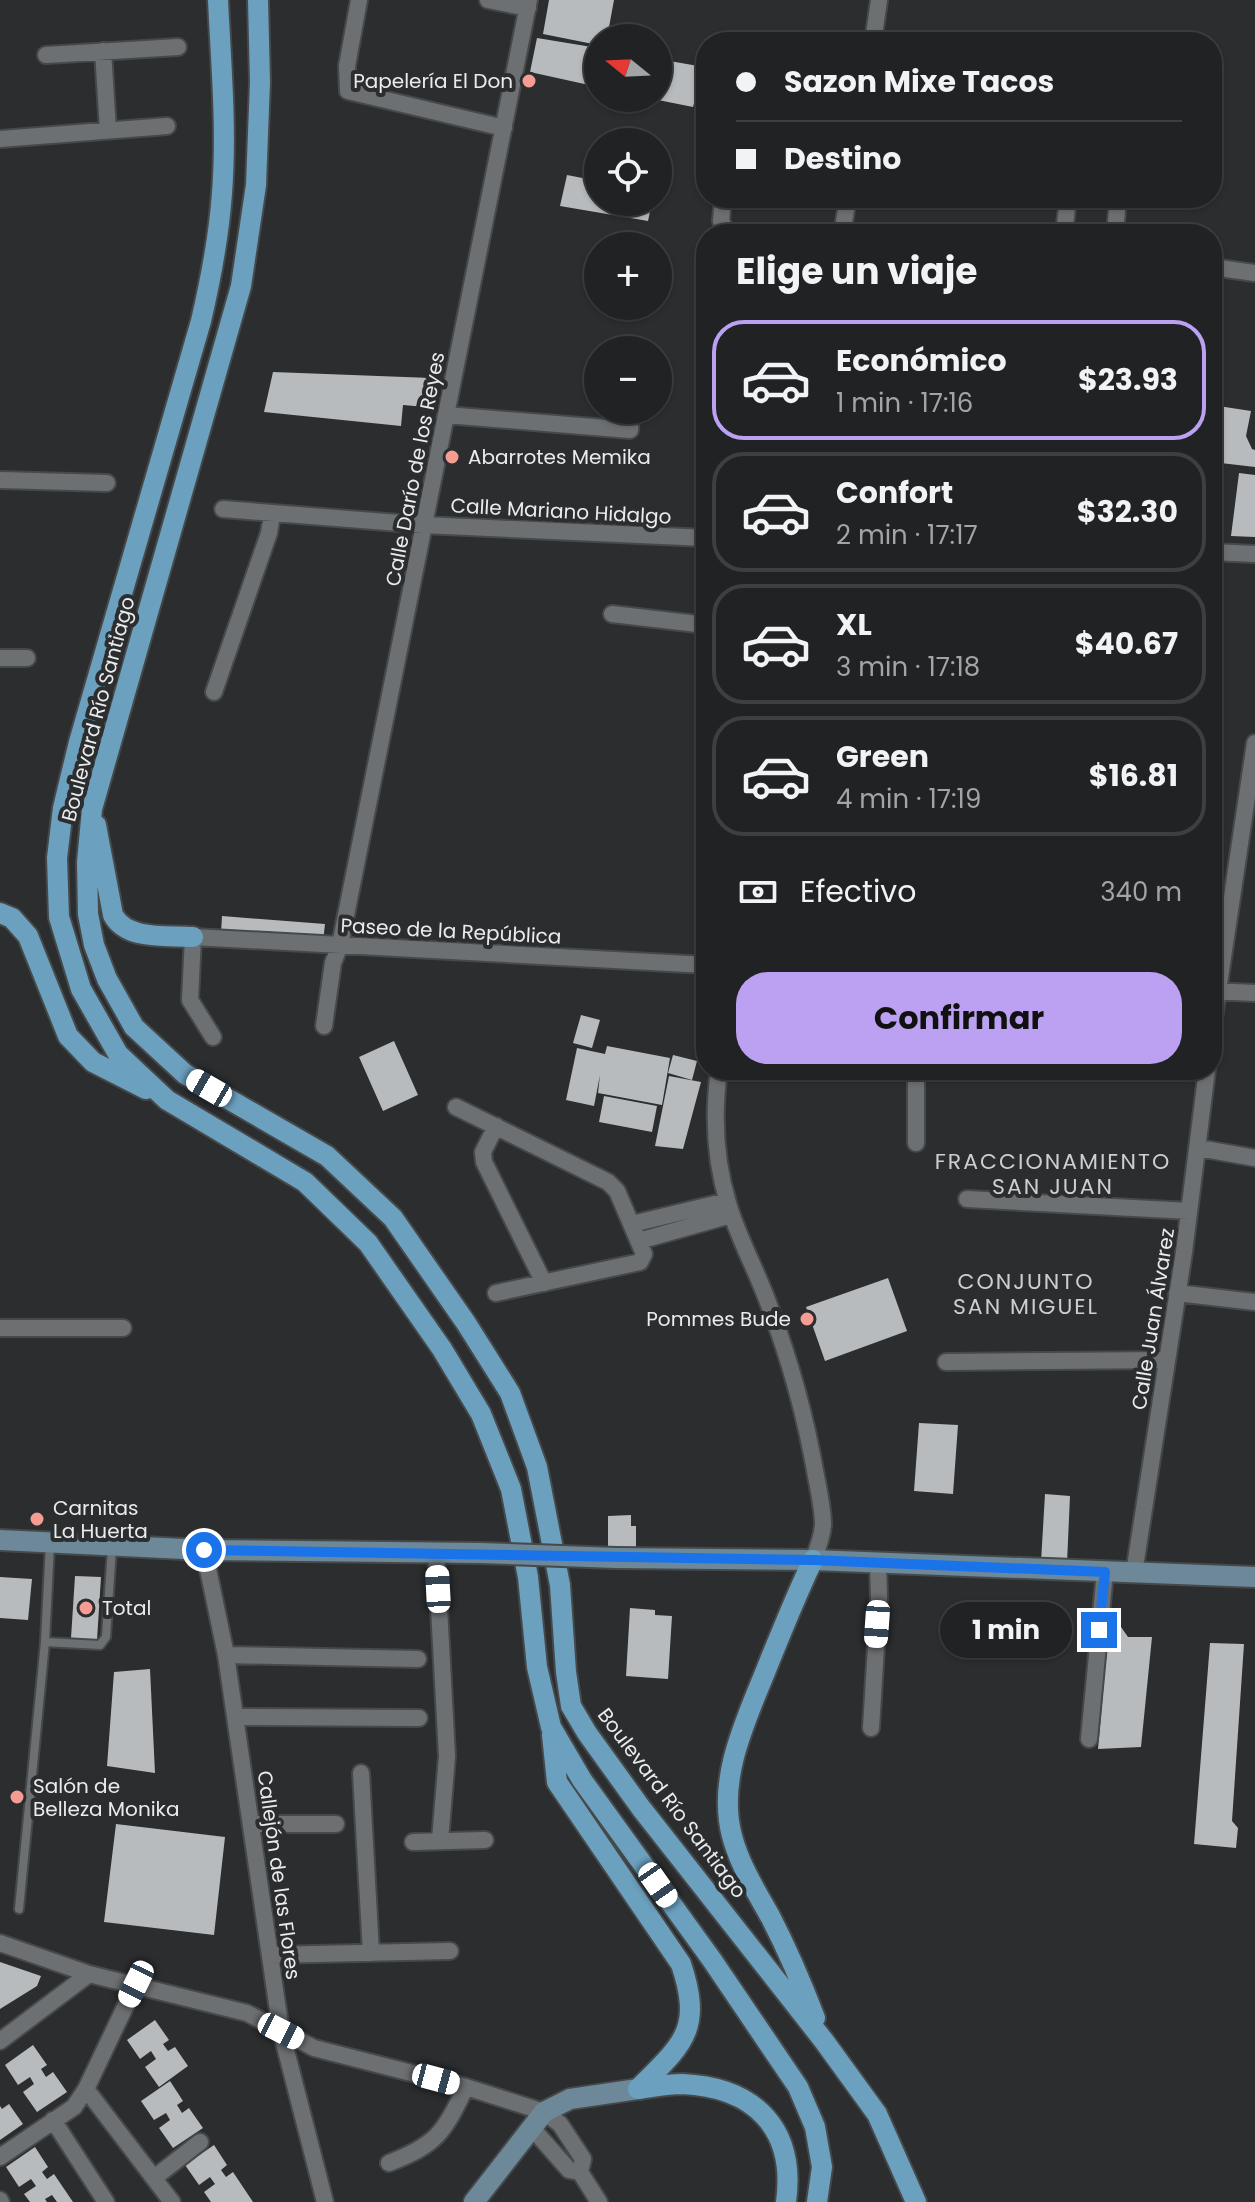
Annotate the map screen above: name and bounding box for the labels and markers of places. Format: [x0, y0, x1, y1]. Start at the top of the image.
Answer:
place label: Papelería El Don [353, 67, 513, 95]
marker: Papelería El Don [520, 72, 538, 90]
place label: Abarrotes Memika [468, 443, 651, 471]
marker: Abarrotes Memika [443, 448, 461, 466]
place label: Pommes Bude [646, 1305, 791, 1333]
marker: Pommes Bude [798, 1310, 816, 1328]
place label: Carnitas La Huerta [53, 1494, 148, 1545]
marker: Carnitas La Huerta [28, 1510, 46, 1528]
place label: Total [102, 1594, 151, 1622]
marker: Total [77, 1599, 95, 1617]
place label: Salón de Belleza Monika [33, 1772, 179, 1823]
marker: Salón de Belleza Monika [8, 1788, 26, 1806]

